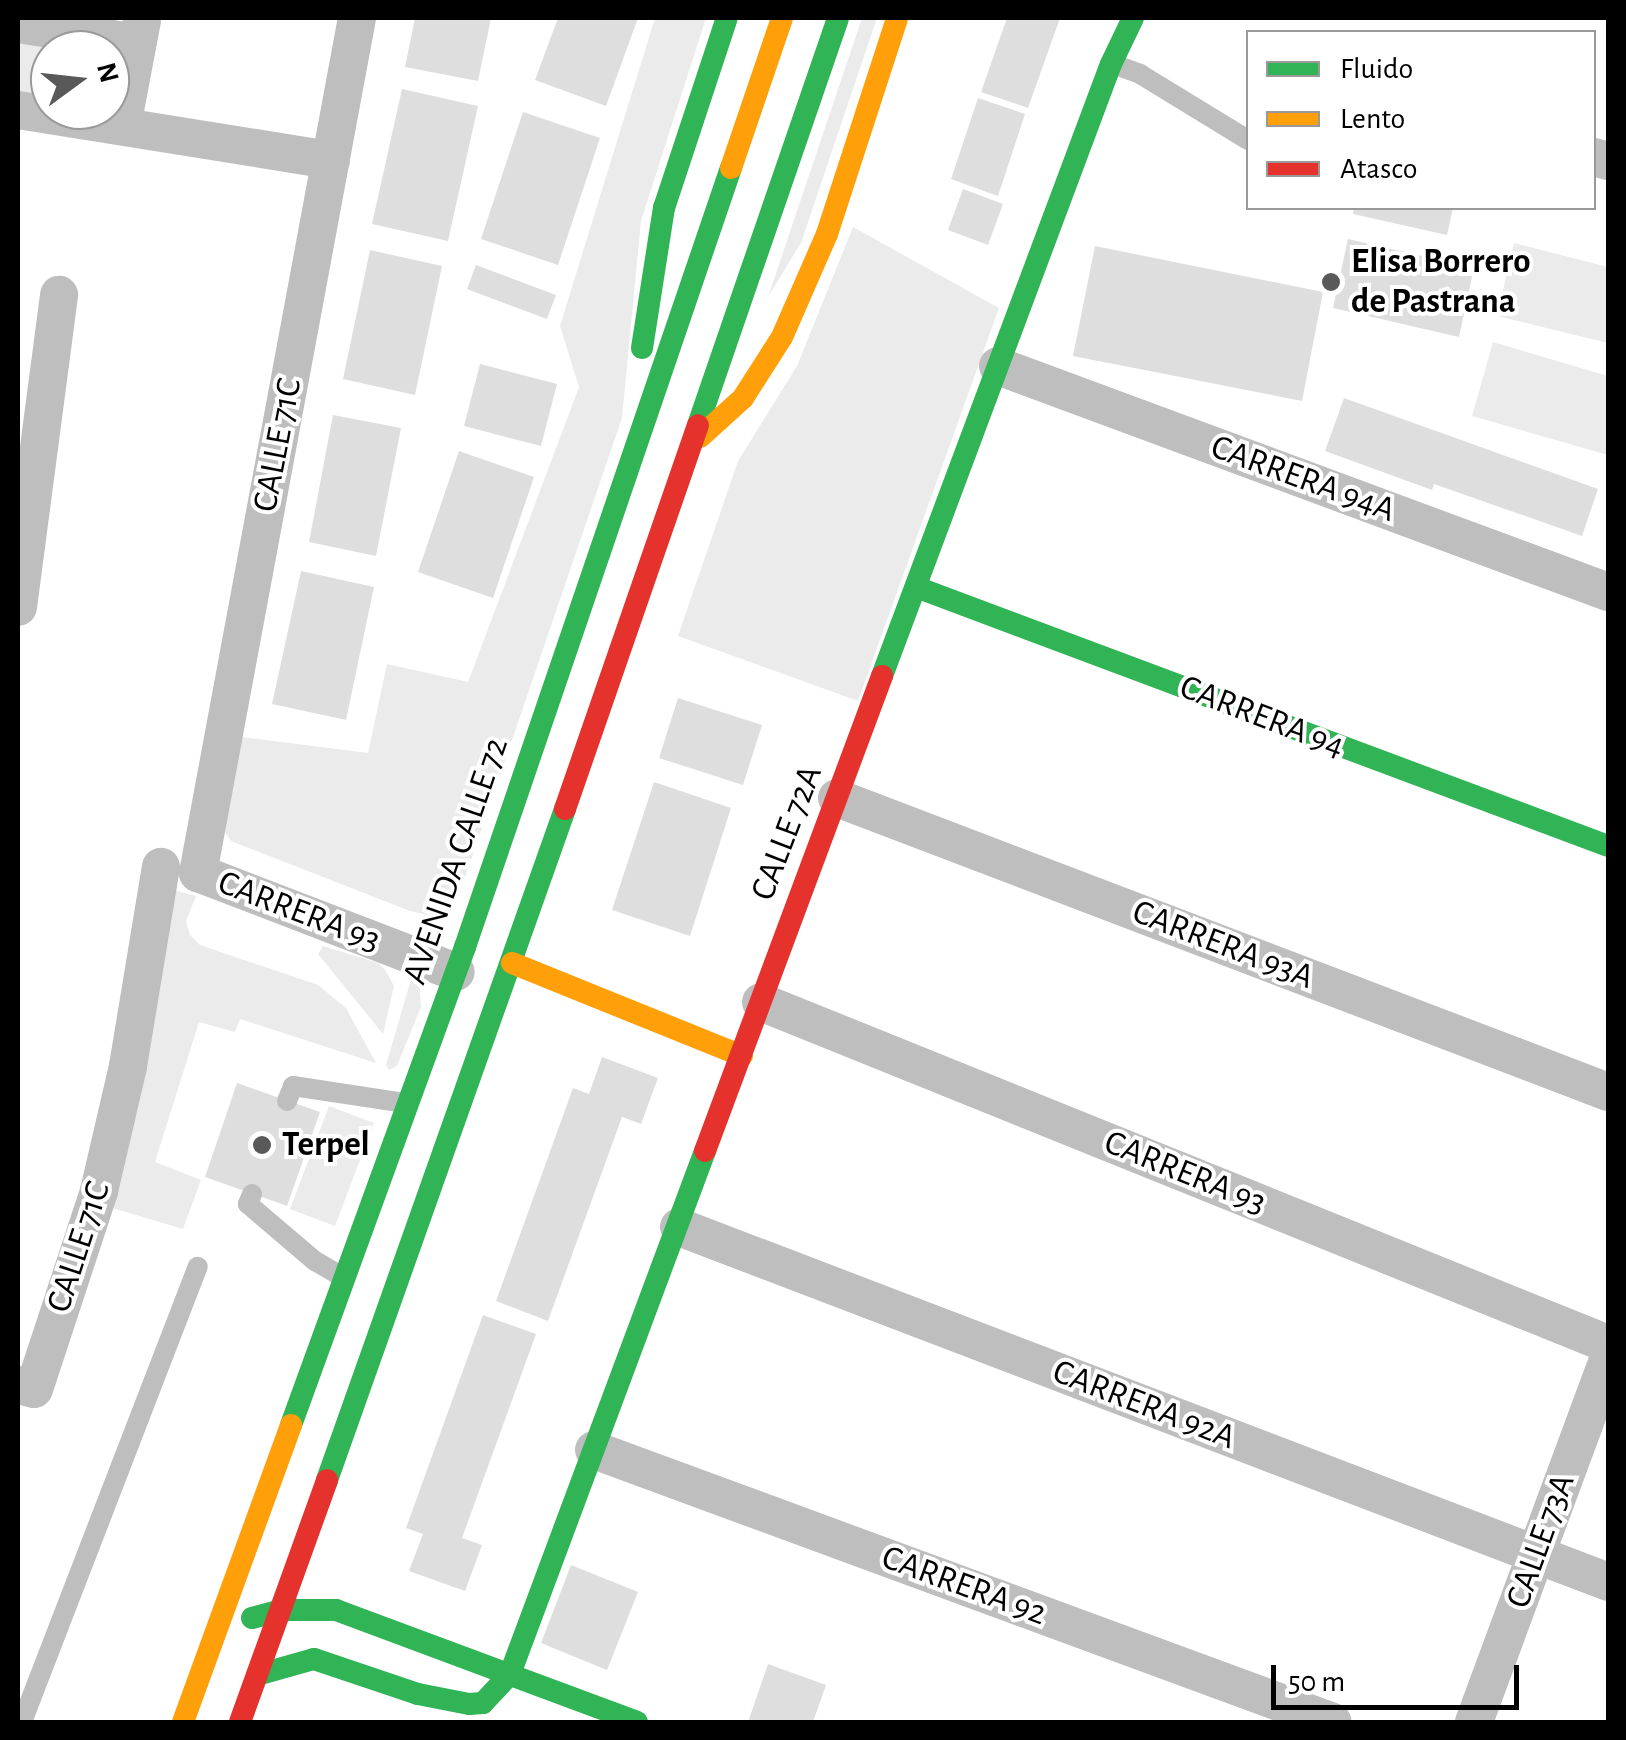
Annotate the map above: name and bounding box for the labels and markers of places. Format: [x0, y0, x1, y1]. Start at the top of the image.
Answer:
place label: Elisa Borrero de Pastrana [1351, 241, 1531, 323]
marker: Elisa Borrero de Pastrana [1320, 271, 1342, 293]
place label: Terpel [282, 1124, 370, 1166]
marker: Terpel [251, 1134, 273, 1156]

